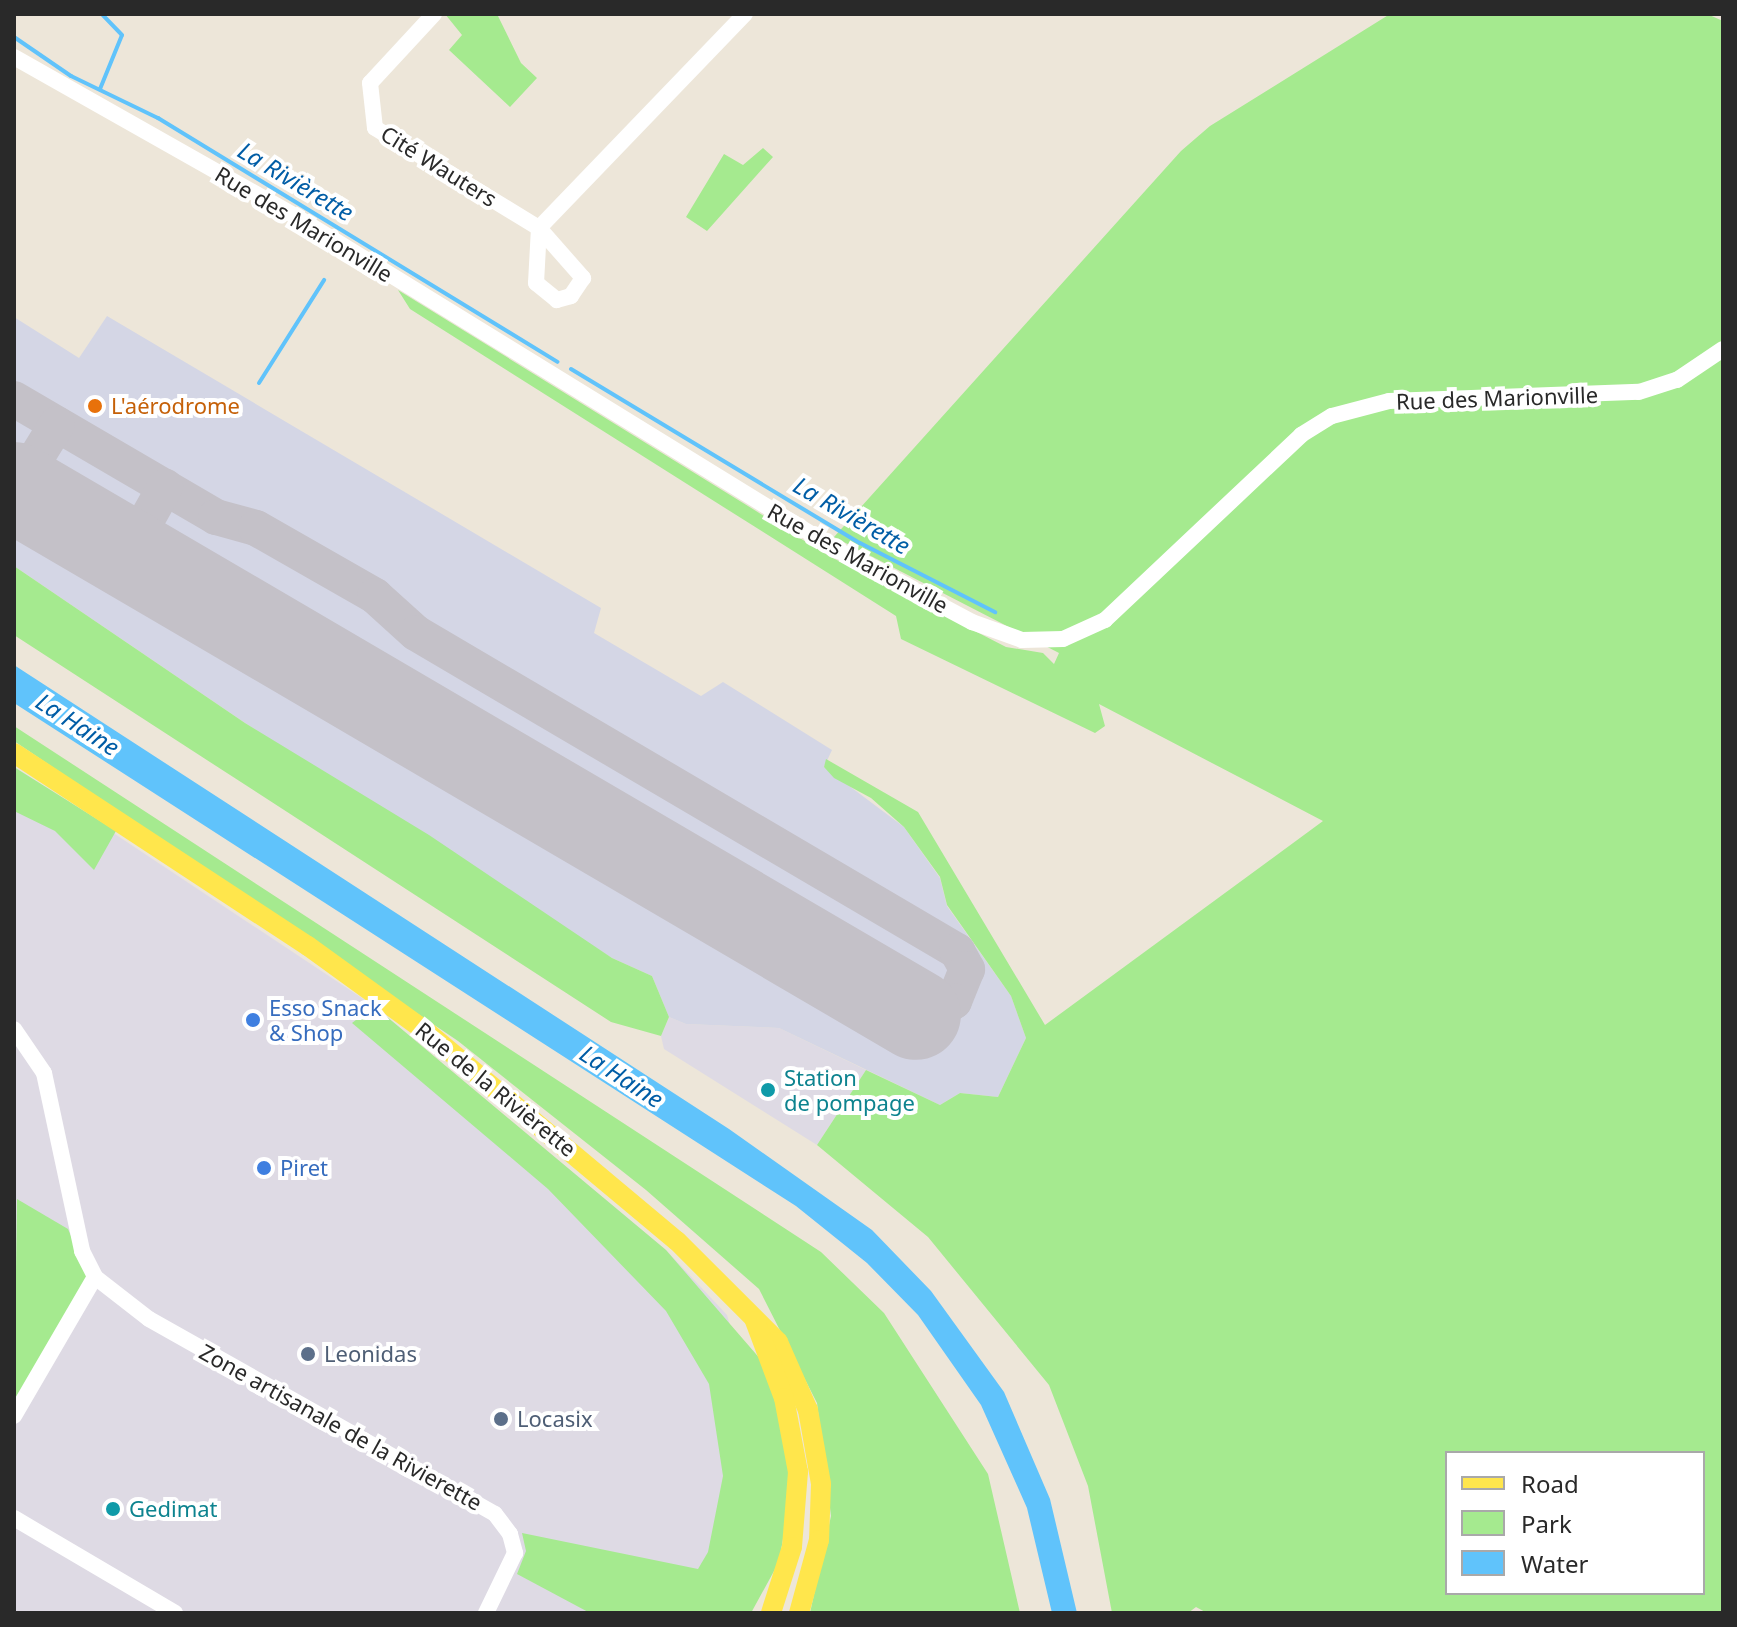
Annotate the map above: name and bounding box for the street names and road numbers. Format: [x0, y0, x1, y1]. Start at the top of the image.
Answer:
street label: Cité Wauters [376, 120, 502, 212]
street label: Rue des Marionville [211, 161, 397, 287]
street label: Rue des Marionville [1396, 381, 1598, 415]
street label: Rue des Marionville [763, 497, 953, 619]
street label: Rue de la Rivièrette [410, 1016, 582, 1162]
street label: Zone artisanale de la Rivierette [195, 1338, 487, 1516]

